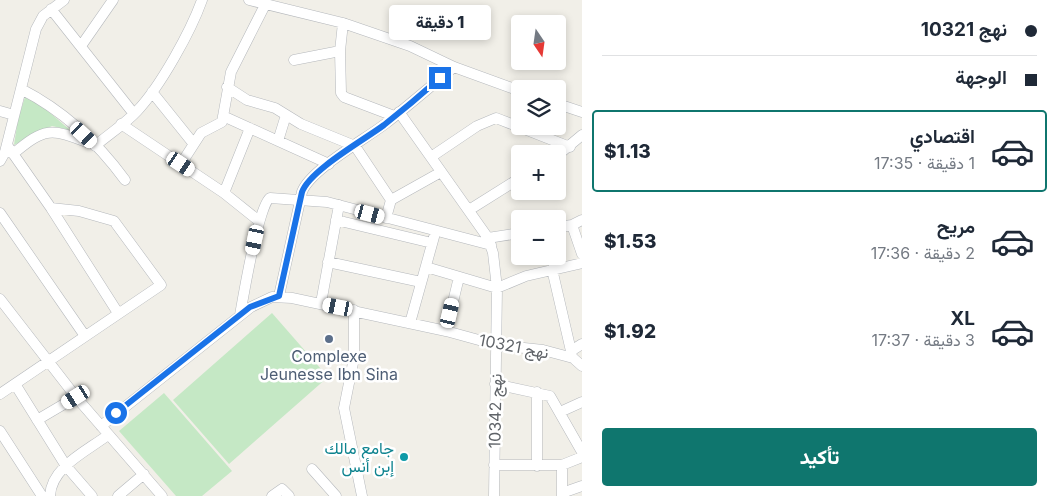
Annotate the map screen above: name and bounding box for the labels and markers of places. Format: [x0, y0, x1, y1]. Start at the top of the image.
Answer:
marker: Complexe Jeunesse Ibn Sina [323, 333, 335, 345]
place label: Complexe Jeunesse Ibn Sina [260, 346, 398, 384]
place label: جامع مالك إبن أنس [325, 438, 394, 477]
marker: جامع مالك إبن أنس [398, 451, 410, 463]

